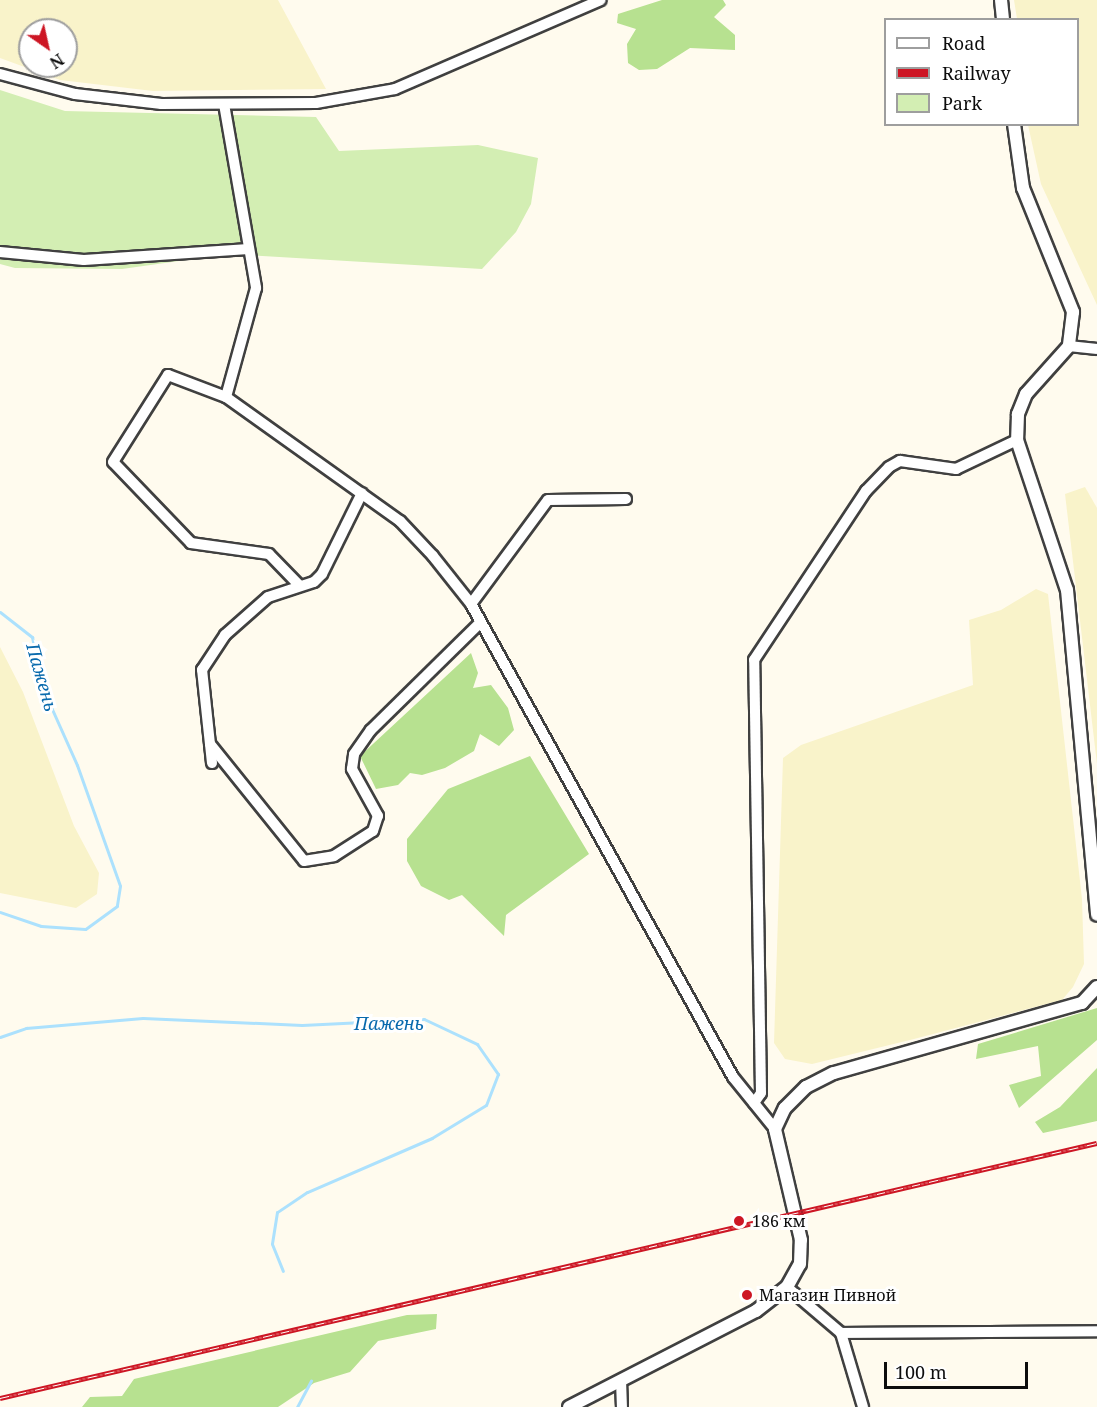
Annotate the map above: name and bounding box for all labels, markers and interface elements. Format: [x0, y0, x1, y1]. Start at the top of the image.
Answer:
north arrow [18, 18, 78, 78]
legend [884, 18, 1079, 126]
text: Road [942, 31, 985, 55]
text: N [46, 49, 68, 74]
text: Railway [942, 61, 1011, 85]
text: Park [942, 91, 982, 115]
water label: Пажень [22, 640, 62, 714]
water label: Пажень [354, 1012, 424, 1034]
place label: 186 км [752, 1211, 806, 1231]
marker: 186 км [730, 1212, 748, 1230]
place label: Магазин Пивной [759, 1285, 896, 1305]
marker: Магазин Пивной [740, 1288, 754, 1302]
scale bar [887, 1350, 1031, 1388]
text: 100 m [895, 1360, 947, 1384]

